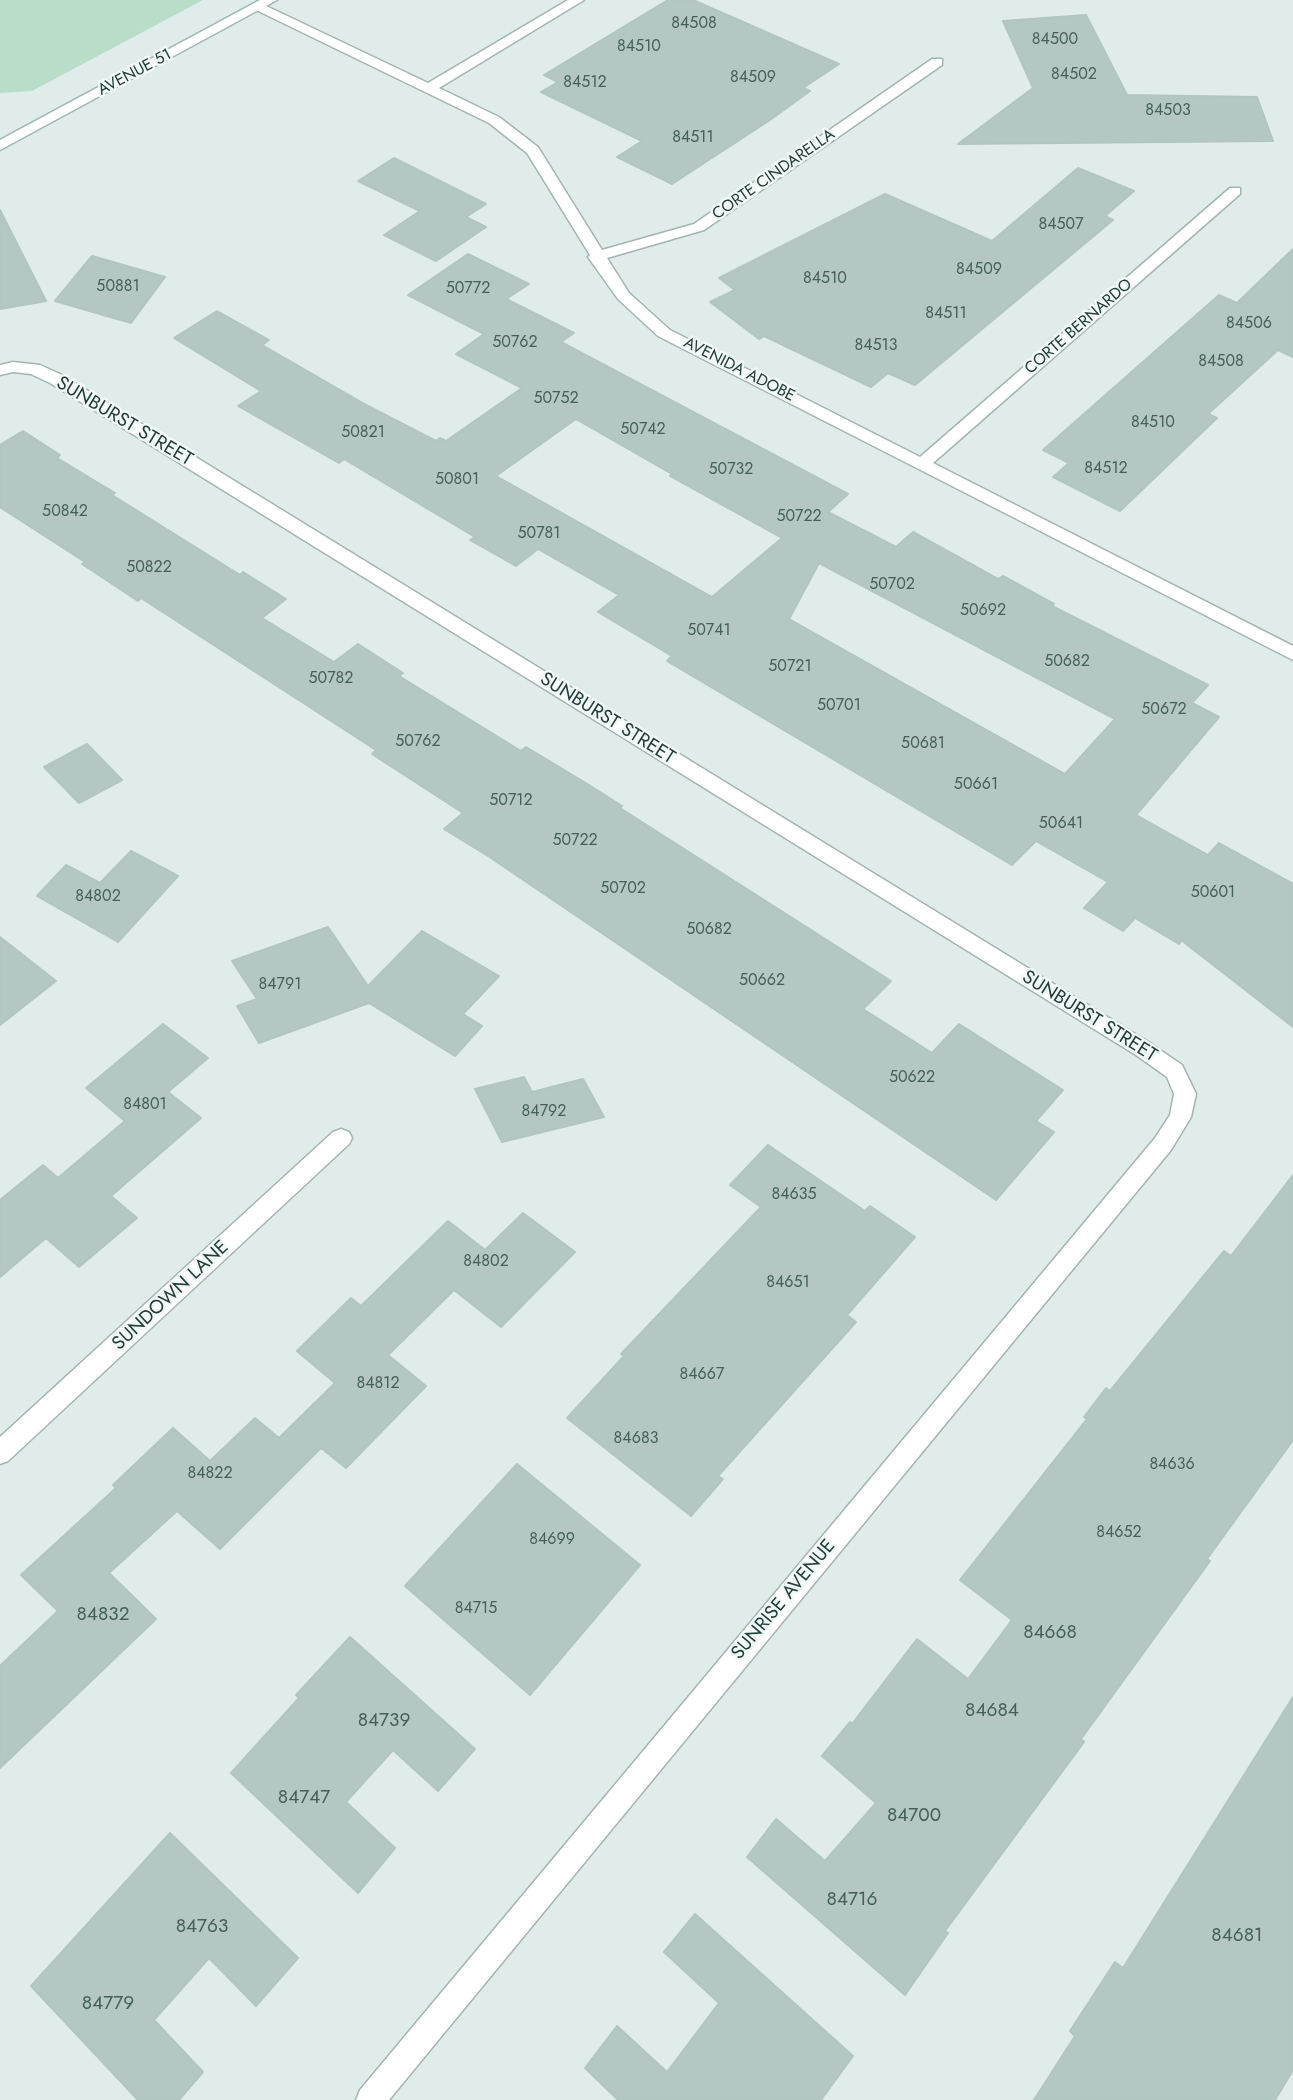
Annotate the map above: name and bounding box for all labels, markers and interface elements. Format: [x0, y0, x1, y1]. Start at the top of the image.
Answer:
house number: 84508 [671, 14, 717, 34]
house number: 84500 [1032, 30, 1078, 50]
house number: 84510 [617, 37, 661, 57]
street label: AVENUE 51 [95, 46, 175, 100]
house number: 84502 [1051, 65, 1097, 85]
house number: 84509 [730, 68, 776, 88]
house number: 84512 [563, 73, 607, 93]
house number: 84503 [1145, 101, 1191, 121]
street label: CORTE CINDARELLA [709, 126, 839, 224]
house number: 84511 [672, 128, 714, 148]
house number: 84507 [1038, 215, 1084, 235]
house number: 84509 [956, 260, 1002, 280]
house number: 84510 [803, 269, 847, 289]
street label: CORTE BERNARDO [1021, 275, 1137, 379]
house number: 50881 [96, 277, 140, 297]
house number: 50772 [446, 279, 490, 299]
house number: 84511 [925, 304, 967, 324]
house number: 84506 [1226, 314, 1272, 334]
house number: 50762 [492, 333, 538, 353]
street label: AVENIDA ADOBE [680, 334, 798, 406]
house number: 84513 [854, 336, 898, 356]
house number: 84508 [1198, 352, 1244, 372]
street label: SUNBURST STREET [52, 372, 196, 472]
house number: 50752 [533, 389, 579, 409]
house number: 84510 [1131, 413, 1175, 433]
house number: 50742 [620, 420, 666, 440]
house number: 50821 [341, 423, 385, 443]
house number: 84512 [1084, 459, 1128, 479]
house number: 50732 [709, 460, 753, 480]
house number: 50801 [435, 470, 479, 490]
house number: 50842 [42, 502, 88, 522]
house number: 50722 [776, 507, 822, 527]
house number: 50781 [518, 524, 560, 544]
house number: 50822 [126, 558, 172, 578]
house number: 50702 [869, 575, 915, 595]
house number: 50692 [960, 601, 1006, 621]
house number: 50741 [687, 621, 731, 641]
house number: 50682 [1044, 652, 1090, 672]
house number: 50721 [768, 657, 812, 677]
street label: SUNBURST STREET [535, 668, 679, 770]
house number: 50782 [309, 669, 353, 689]
house number: 50701 [817, 696, 861, 716]
house number: 50672 [1141, 700, 1187, 720]
house number: 50762 [395, 732, 441, 752]
house number: 50681 [901, 734, 945, 754]
house number: 50661 [954, 775, 998, 795]
house number: 50712 [489, 791, 533, 811]
house number: 50641 [1039, 814, 1083, 834]
house number: 50722 [552, 831, 598, 851]
house number: 50702 [600, 879, 646, 899]
house number: 50601 [1191, 883, 1235, 903]
house number: 84802 [75, 887, 121, 907]
house number: 50682 [686, 920, 732, 940]
street label: SUNBURST STREET [1017, 966, 1161, 1068]
house number: 50662 [739, 971, 785, 991]
house number: 84791 [259, 975, 301, 995]
house number: 50622 [889, 1068, 935, 1088]
house number: 84801 [123, 1095, 167, 1115]
house number: 84792 [522, 1102, 566, 1122]
house number: 84635 [771, 1185, 817, 1205]
street label: SUNDOWN LANE [108, 1236, 234, 1356]
house number: 84802 [463, 1252, 509, 1272]
house number: 84651 [766, 1273, 810, 1293]
house number: 84667 [680, 1365, 724, 1385]
house number: 84812 [356, 1374, 400, 1394]
house number: 84683 [614, 1429, 658, 1449]
house number: 84636 [1149, 1455, 1195, 1475]
house number: 84822 [187, 1464, 233, 1484]
house number: 84652 [1096, 1523, 1142, 1543]
house number: 84699 [529, 1530, 575, 1550]
street label: SUNRISE AVENUE [727, 1535, 841, 1665]
house number: 84715 [455, 1599, 497, 1619]
house number: 84832 [76, 1604, 130, 1626]
house number: 84668 [1023, 1622, 1077, 1644]
house number: 84684 [965, 1700, 1019, 1722]
house number: 84739 [358, 1710, 410, 1732]
house number: 84747 [278, 1787, 330, 1809]
house number: 84700 [887, 1805, 941, 1827]
house number: 84716 [827, 1889, 877, 1911]
house number: 84763 [176, 1916, 228, 1938]
house number: 84681 [1211, 1925, 1263, 1947]
house number: 84779 [82, 1993, 134, 2015]

